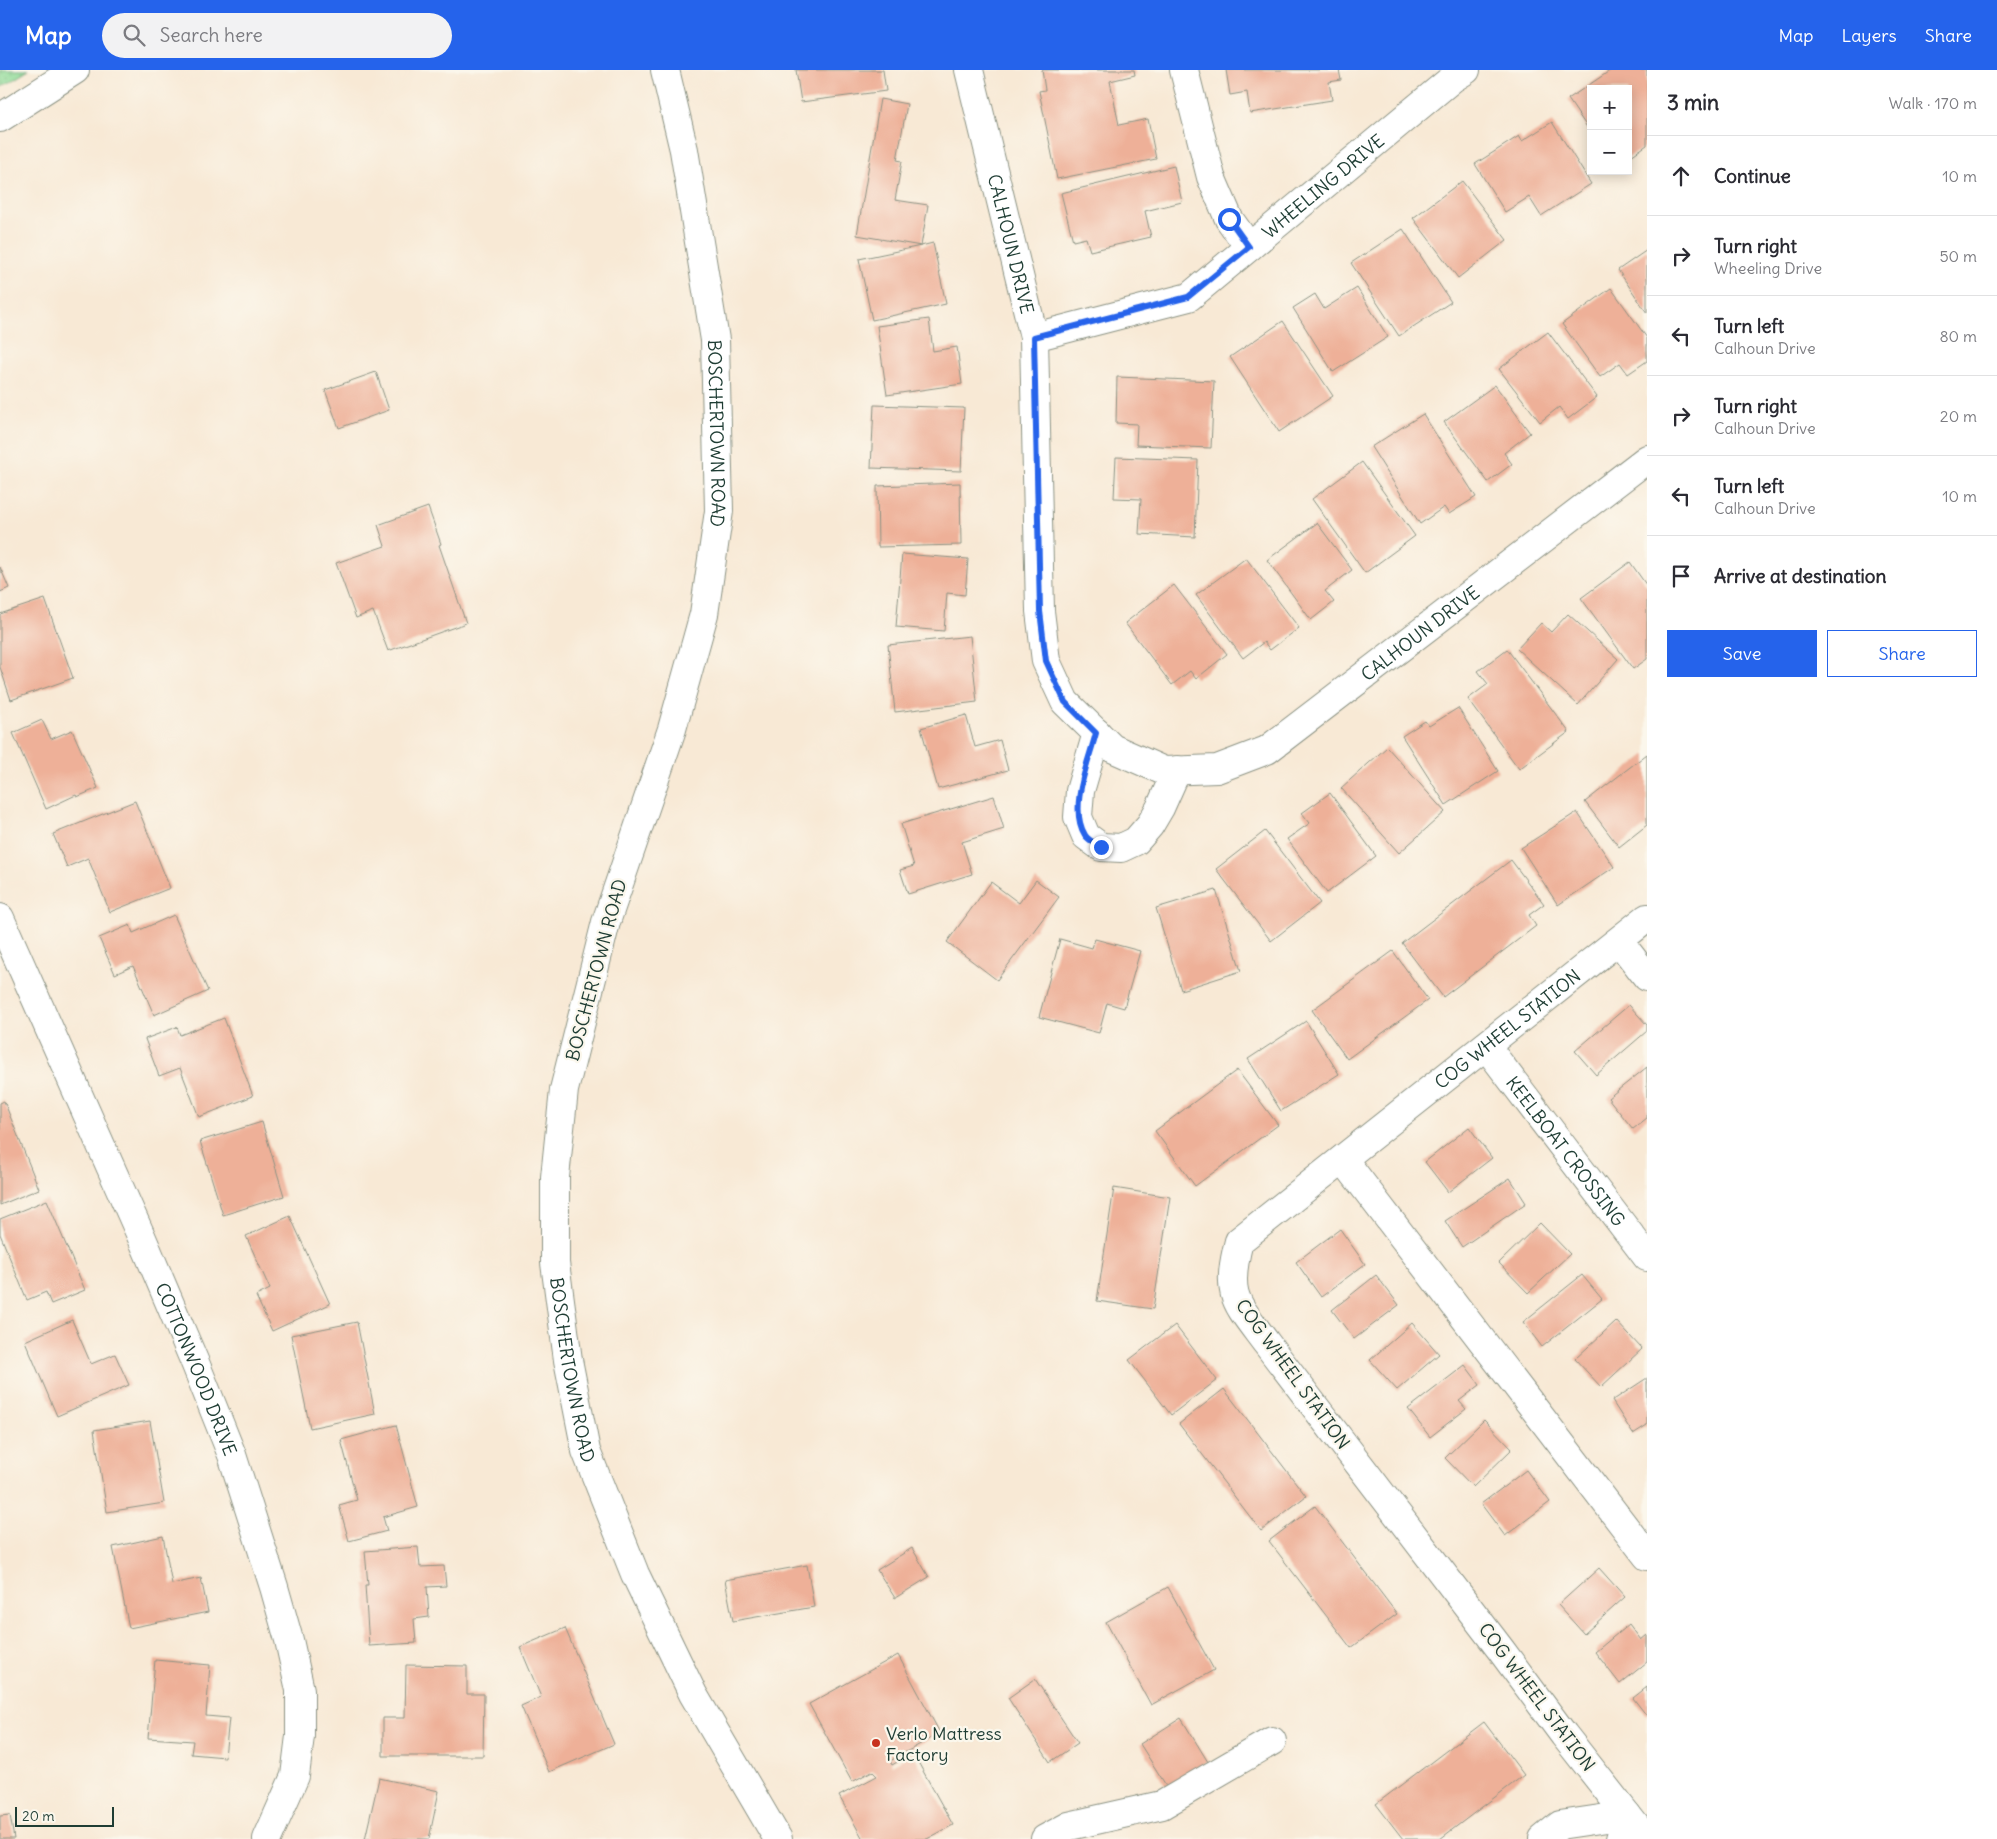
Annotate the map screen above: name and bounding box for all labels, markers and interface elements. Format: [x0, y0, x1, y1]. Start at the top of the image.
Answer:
search box [102, 13, 452, 58]
text: Map [25, 20, 72, 50]
icon: search [120, 21, 148, 49]
text: Search here [160, 23, 263, 47]
text: Map [1778, 24, 1813, 47]
text: Layers [1841, 24, 1897, 47]
text: Share [1925, 24, 1972, 47]
map controls [1587, 85, 1632, 175]
button: + [1587, 85, 1632, 130]
text: 3 min [1667, 89, 1719, 116]
text: Walk · 170 m [1888, 93, 1977, 113]
street label: WHEELING DRIVE [1257, 129, 1389, 243]
button: − [1587, 130, 1632, 175]
icon: ahead [1667, 162, 1695, 190]
text: Continue [1714, 164, 1791, 188]
text: 10 m [1942, 166, 1977, 186]
street label: CALHOUN DRIVE [983, 172, 1039, 316]
route start [1218, 208, 1241, 231]
text: Turn right [1714, 234, 1797, 258]
icon: right [1667, 242, 1695, 270]
text: 50 m [1939, 246, 1977, 266]
text: Wheeling Drive [1714, 258, 1822, 278]
text: Turn left [1714, 314, 1784, 338]
icon: left [1667, 322, 1695, 350]
text: 80 m [1939, 326, 1977, 346]
text: Calhoun Drive [1714, 338, 1816, 358]
street label: BOSCHERTOWN ROAD [703, 339, 731, 528]
text: Turn right [1714, 394, 1797, 418]
icon: right [1667, 402, 1695, 430]
text: 20 m [1940, 406, 1977, 426]
text: Calhoun Drive [1714, 418, 1816, 438]
text: Turn left [1714, 474, 1784, 498]
icon: left [1667, 482, 1695, 510]
text: 10 m [1942, 486, 1977, 506]
text: Calhoun Drive [1714, 498, 1816, 518]
icon: arrive [1667, 562, 1695, 590]
text: Arrive at destination [1714, 564, 1887, 588]
street label: CALHOUN DRIVE [1356, 580, 1484, 686]
button: Save [1667, 630, 1817, 677]
button: Share [1827, 630, 1977, 677]
route end [1090, 836, 1113, 859]
street label: BOSCHERTOWN ROAD [561, 877, 631, 1063]
street label: COG WHEEL STATION [1429, 964, 1585, 1094]
street label: KEELBOAT CROSSING [1502, 1071, 1631, 1230]
street label: BOSCHERTOWN ROAD [546, 1276, 601, 1466]
street label: COTTONWOOD DRIVE [151, 1279, 242, 1459]
street label: COG WHEEL STATION [1231, 1294, 1355, 1454]
street label: COG WHEEL STATION [1474, 1618, 1600, 1776]
place label: Verlo Mattress Factory [886, 1722, 1002, 1766]
marker: Verlo Mattress Factory [870, 1737, 882, 1749]
scale bar [15, 1804, 114, 1827]
text: 20 m [22, 1807, 55, 1825]

